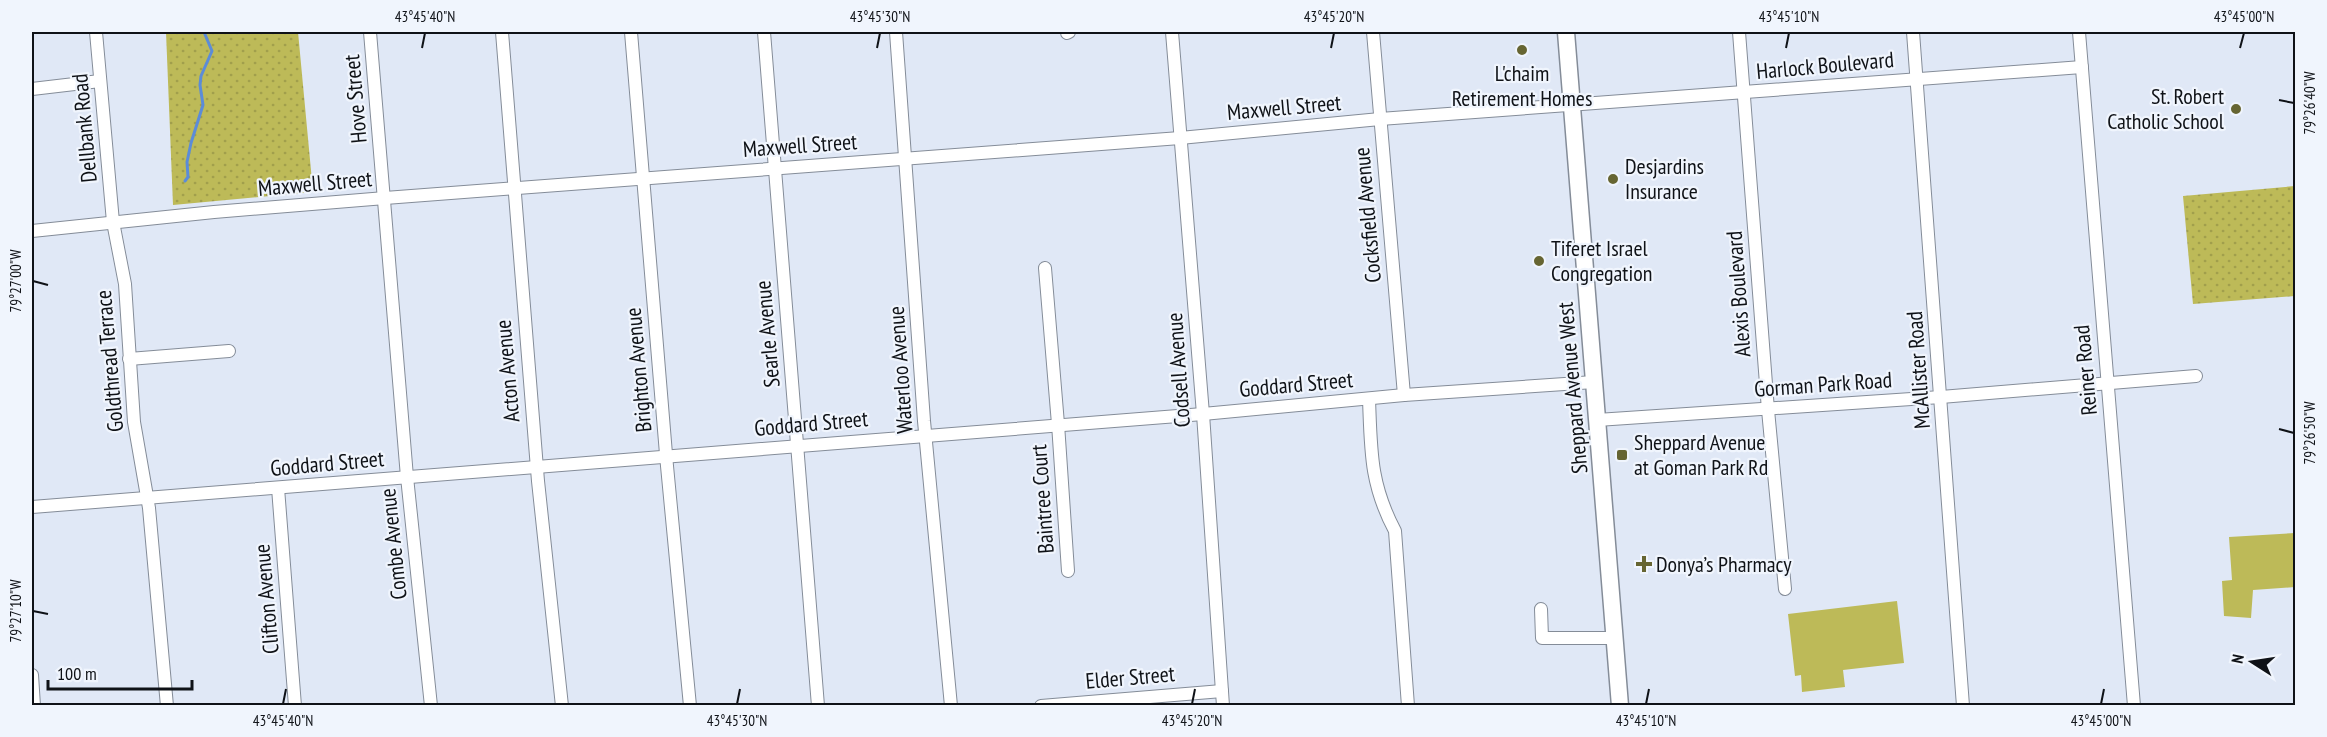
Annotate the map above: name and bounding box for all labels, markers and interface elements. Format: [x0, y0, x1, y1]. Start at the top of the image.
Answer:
text: 43°45'40"N [395, 7, 455, 26]
text: 43°45'30"N [850, 7, 910, 26]
text: 43°45'20"N [1304, 7, 1364, 26]
text: 43°45'10"N [1759, 7, 1819, 26]
text: 43°45'00"N [2214, 7, 2274, 26]
marker: L'chaim Retirement Homes [1515, 43, 1529, 57]
street label: Harlock Boulevard [1755, 45, 1895, 85]
street label: Hove Street [337, 53, 373, 145]
place label: L'chaim Retirement Homes [1452, 59, 1592, 112]
text: 79°26'40"W [2300, 71, 2319, 135]
street label: Dellbank Road [65, 72, 103, 184]
place label: St. Robert Catholic School [2107, 82, 2225, 135]
street label: Maxwell Street [1226, 88, 1342, 126]
marker: St. Robert Catholic School [2229, 102, 2243, 116]
street label: Maxwell Street [742, 127, 858, 163]
street label: Cocksfield Avenue [1347, 146, 1387, 284]
place label: Desjardins Insurance [1625, 152, 1704, 205]
street label: Maxwell Street [257, 164, 373, 202]
marker: Desjardins Insurance [1606, 172, 1620, 186]
street label: Alexis Boulevard [1720, 230, 1756, 358]
place label: Tiferet Israel Congregation [1551, 234, 1652, 287]
text: 79°27'00"W [6, 249, 25, 313]
marker: Tiferet Israel Congregation [1532, 254, 1546, 268]
street label: Searle Avenue [748, 279, 786, 389]
street label: Goldthread Terrace [89, 289, 129, 433]
street label: Sheppard Avenue West [1551, 301, 1593, 475]
street label: Waterloo Avenue [882, 305, 918, 435]
street label: Brighton Avenue [619, 306, 657, 434]
street label: McAllister Road [1900, 310, 1936, 430]
street label: Codsell Avenue [1160, 312, 1196, 428]
street label: Acton Avenue [489, 319, 525, 423]
street label: Reiner Road [2067, 324, 2103, 416]
street label: Goddard Street [1238, 365, 1354, 403]
street label: Gorman Park Road [1753, 365, 1893, 403]
text: 79°26'50"W [2300, 401, 2319, 465]
street label: Goddard Street [753, 404, 869, 442]
place label: Sheppard Avenue at Goman Park Rd [1634, 428, 1768, 481]
street label: Baintree Court [1024, 443, 1060, 555]
street label: Goddard Street [269, 444, 385, 482]
marker: Sheppard Avenue at Goman Park Rd [1615, 448, 1629, 462]
street label: Combe Avenue [373, 487, 413, 601]
street label: Clifton Avenue [247, 543, 285, 655]
place label: Donya’s Pharmacy [1656, 550, 1792, 578]
marker: Donya’s Pharmacy [1637, 557, 1651, 571]
text: 79°27'10"W [6, 579, 25, 643]
north arrow [2222, 632, 2282, 692]
scale bar [48, 653, 192, 691]
text: N [2227, 653, 2248, 665]
street label: Elder Street [1084, 659, 1176, 695]
text: 100 m [57, 662, 97, 685]
text: 43°45'40"N [253, 711, 313, 730]
text: 43°45'30"N [707, 711, 767, 730]
text: 43°45'20"N [1162, 711, 1222, 730]
text: 43°45'10"N [1616, 711, 1676, 730]
text: 43°45'00"N [2071, 711, 2131, 730]

